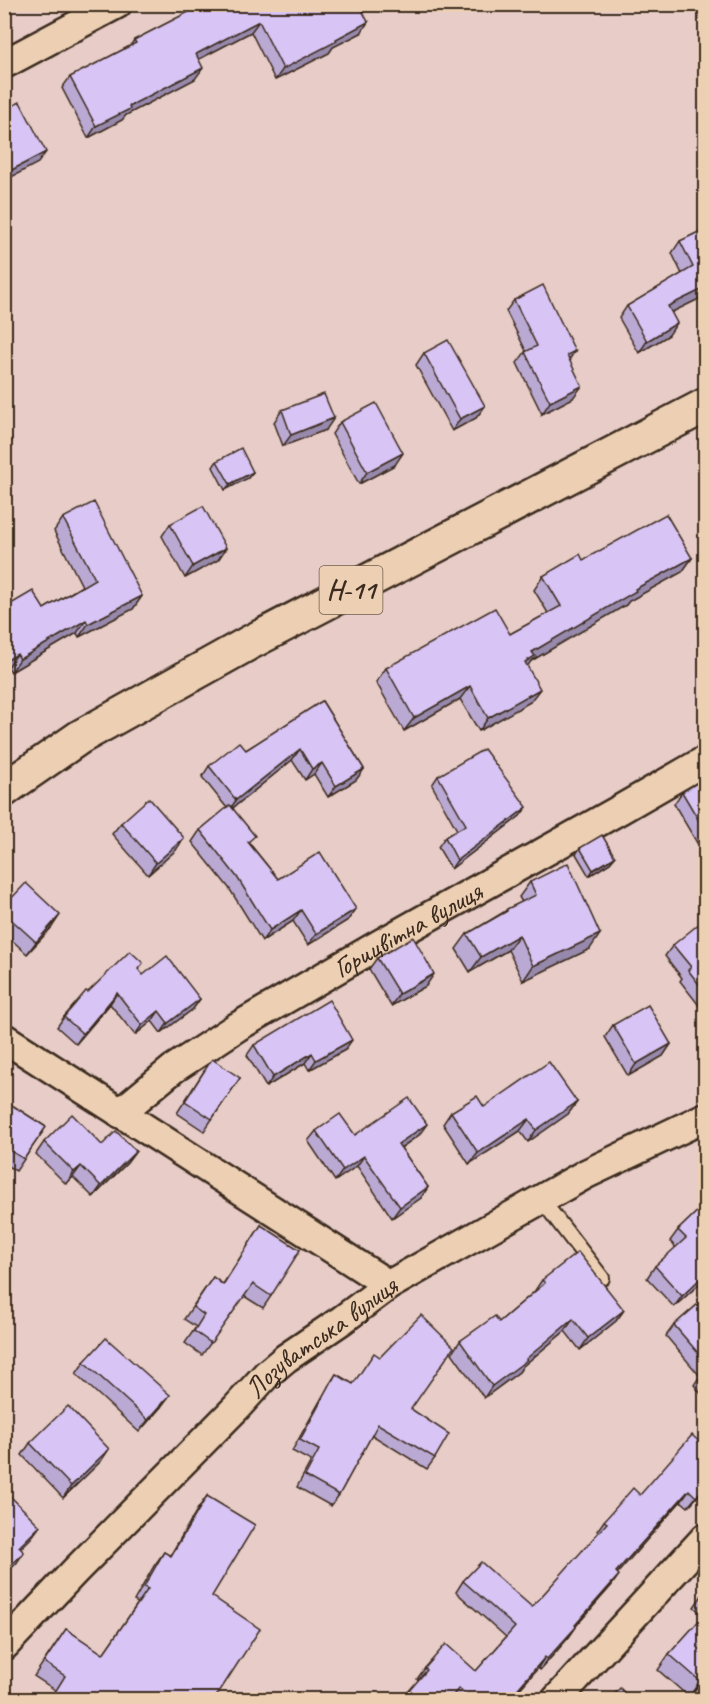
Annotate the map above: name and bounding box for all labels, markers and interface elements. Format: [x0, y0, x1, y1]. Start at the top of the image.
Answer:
road number: Н-11 [320, 566, 382, 614]
street label: Горицвітна вулиця [327, 873, 489, 985]
street label: Лозуватська вулиця [236, 1266, 404, 1405]

